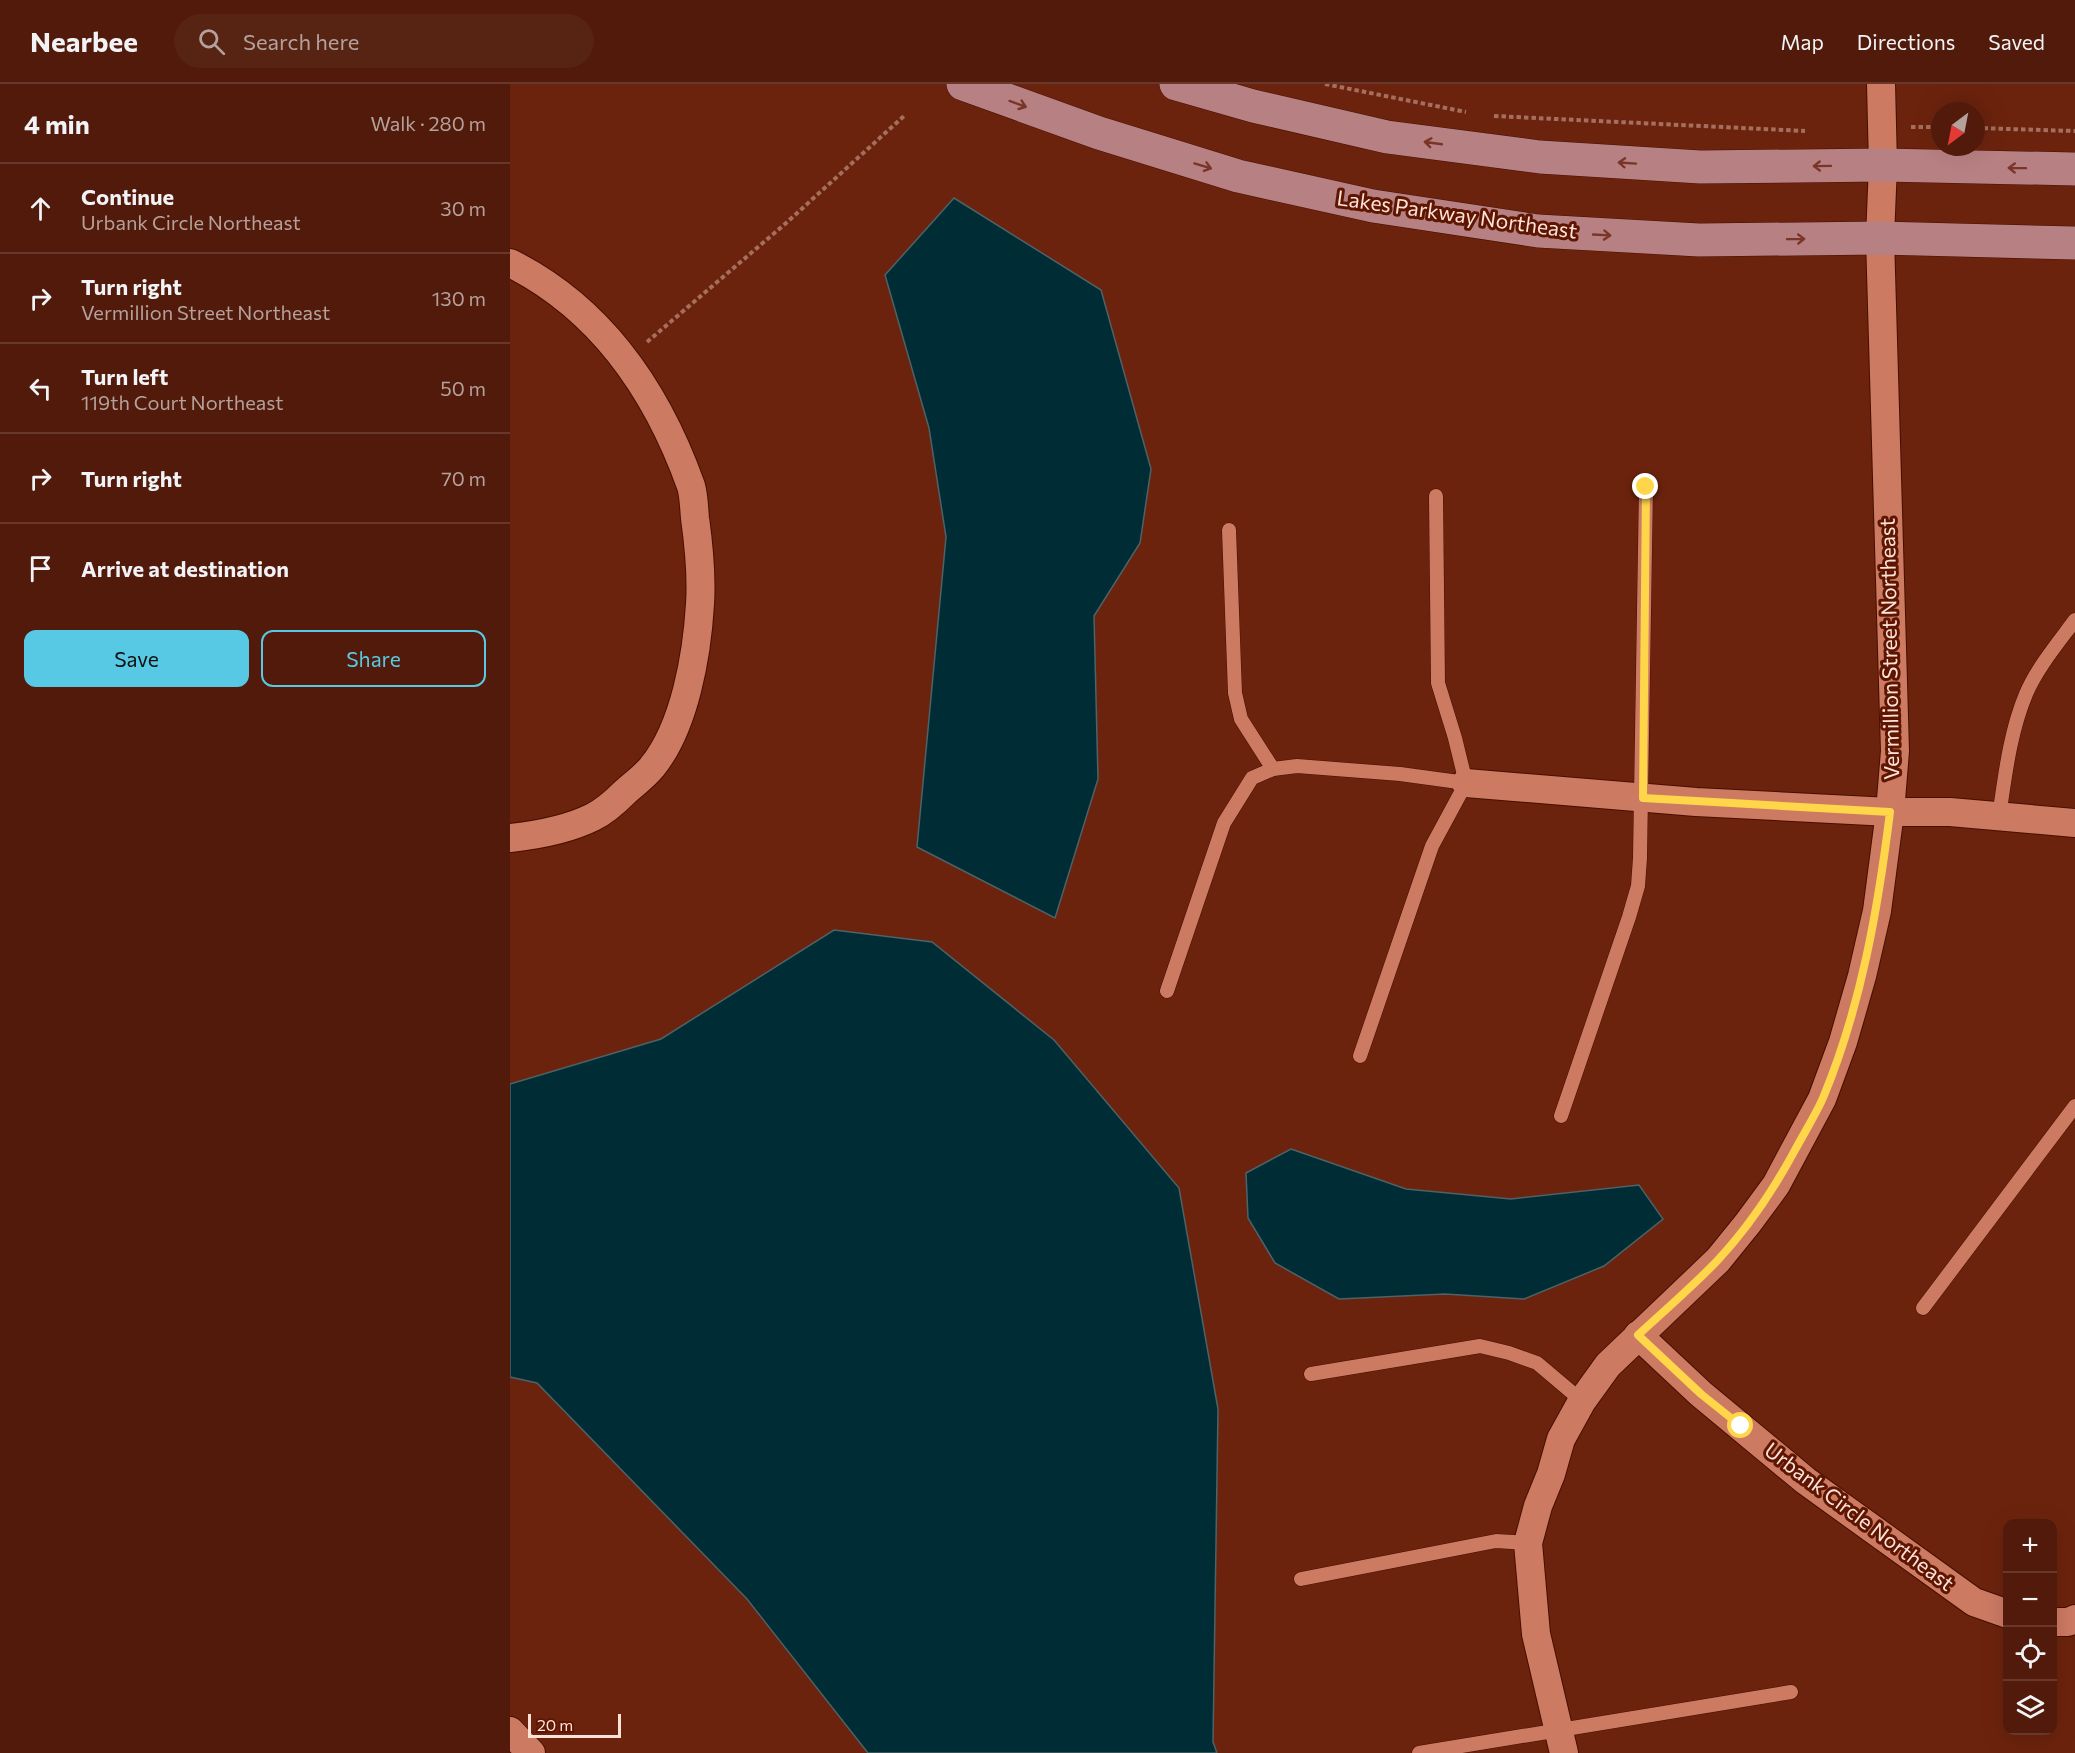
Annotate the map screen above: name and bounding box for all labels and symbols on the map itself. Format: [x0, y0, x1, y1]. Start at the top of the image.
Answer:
one-way arrow [1009, 100, 1027, 111]
north arrow [1931, 102, 1985, 156]
one-way arrow [1423, 137, 1443, 148]
one-way arrow [1617, 157, 1637, 168]
one-way arrow [1812, 160, 1832, 172]
one-way arrow [1193, 161, 1212, 172]
one-way arrow [2007, 162, 2027, 173]
street label: Lakes Parkway Northeast [1335, 184, 1579, 243]
one-way arrow [1591, 229, 1611, 240]
one-way arrow [1786, 233, 1806, 245]
route end [1632, 473, 1658, 499]
street label: Vermillion Street Northeast [1874, 518, 1903, 780]
route start [1727, 1412, 1753, 1438]
street label: Urbank Circle Northeast [1760, 1436, 1960, 1595]
scale bar [528, 1711, 621, 1738]

